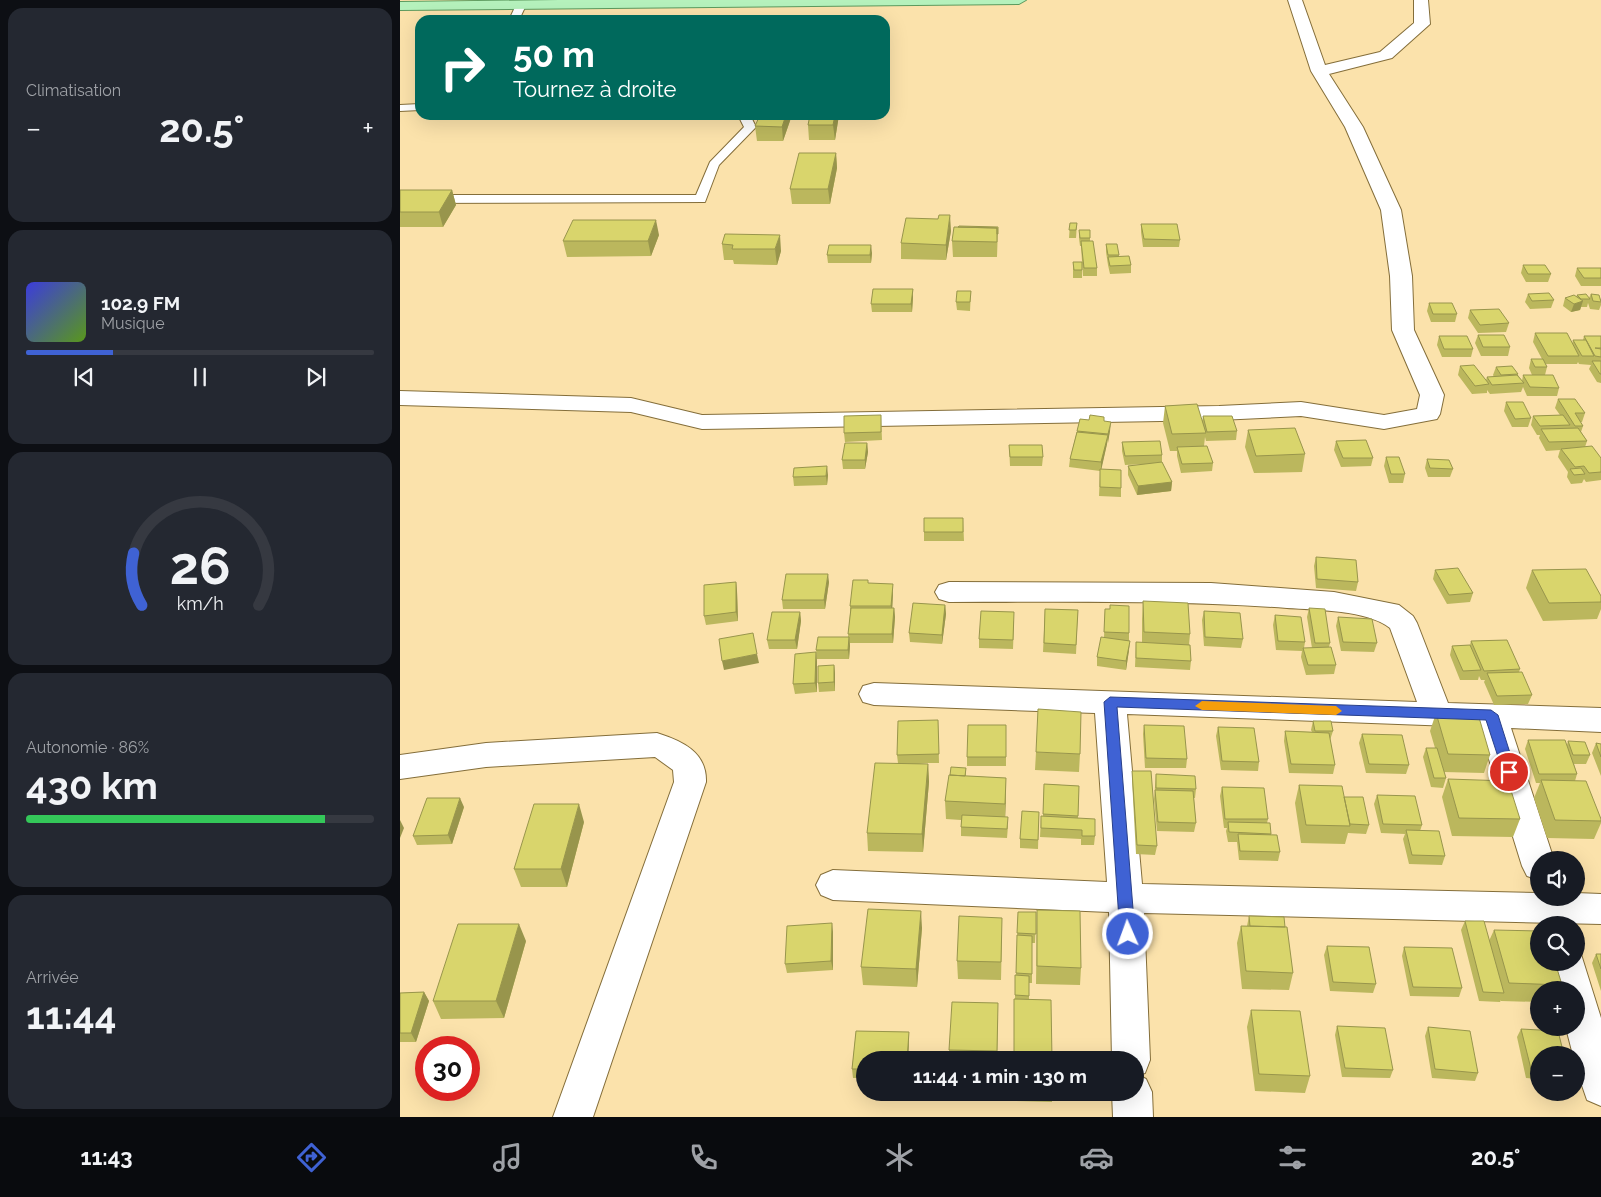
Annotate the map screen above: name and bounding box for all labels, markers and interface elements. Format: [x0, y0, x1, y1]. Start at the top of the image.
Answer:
text: 50 m [513, 34, 595, 75]
icon: right [430, 35, 495, 100]
text: Tournez à droite [513, 76, 677, 102]
text: Climatisation [26, 81, 121, 100]
text: 20.5° [159, 106, 244, 151]
text: − [26, 112, 41, 145]
text: + [362, 112, 374, 145]
text: 102.9 FM [101, 292, 180, 314]
text: Musique [101, 314, 165, 333]
icon: previous [70, 363, 98, 391]
icon: pause [186, 363, 214, 391]
icon: next [302, 363, 330, 391]
text: 26 [170, 535, 230, 596]
text: km/h [176, 593, 224, 614]
text: Autonomie · 86% [26, 738, 149, 757]
pin [1488, 751, 1530, 793]
icon: arrive [1495, 758, 1523, 786]
text: 430 km [26, 763, 158, 808]
map controls [1530, 851, 1585, 1101]
button: sound [1530, 851, 1585, 906]
position arrow [1101, 907, 1153, 959]
button: search [1530, 916, 1585, 971]
text: Arrivée [26, 968, 79, 987]
button: + [1530, 981, 1585, 1036]
text: 11:44 [26, 993, 116, 1038]
speed limit sign: 30 [415, 1036, 480, 1101]
button: − [1530, 1046, 1585, 1101]
text: 11:44 · 1 min · 130 m [913, 1065, 1087, 1087]
icon: directions [294, 1140, 329, 1175]
icon: music [490, 1140, 525, 1175]
icon: phone [686, 1140, 721, 1175]
icon: climate [882, 1140, 917, 1175]
icon: car [1079, 1140, 1114, 1175]
icon: filters [1275, 1140, 1310, 1175]
text: 11:43 [81, 1144, 133, 1170]
text: 20.5° [1471, 1144, 1520, 1170]

